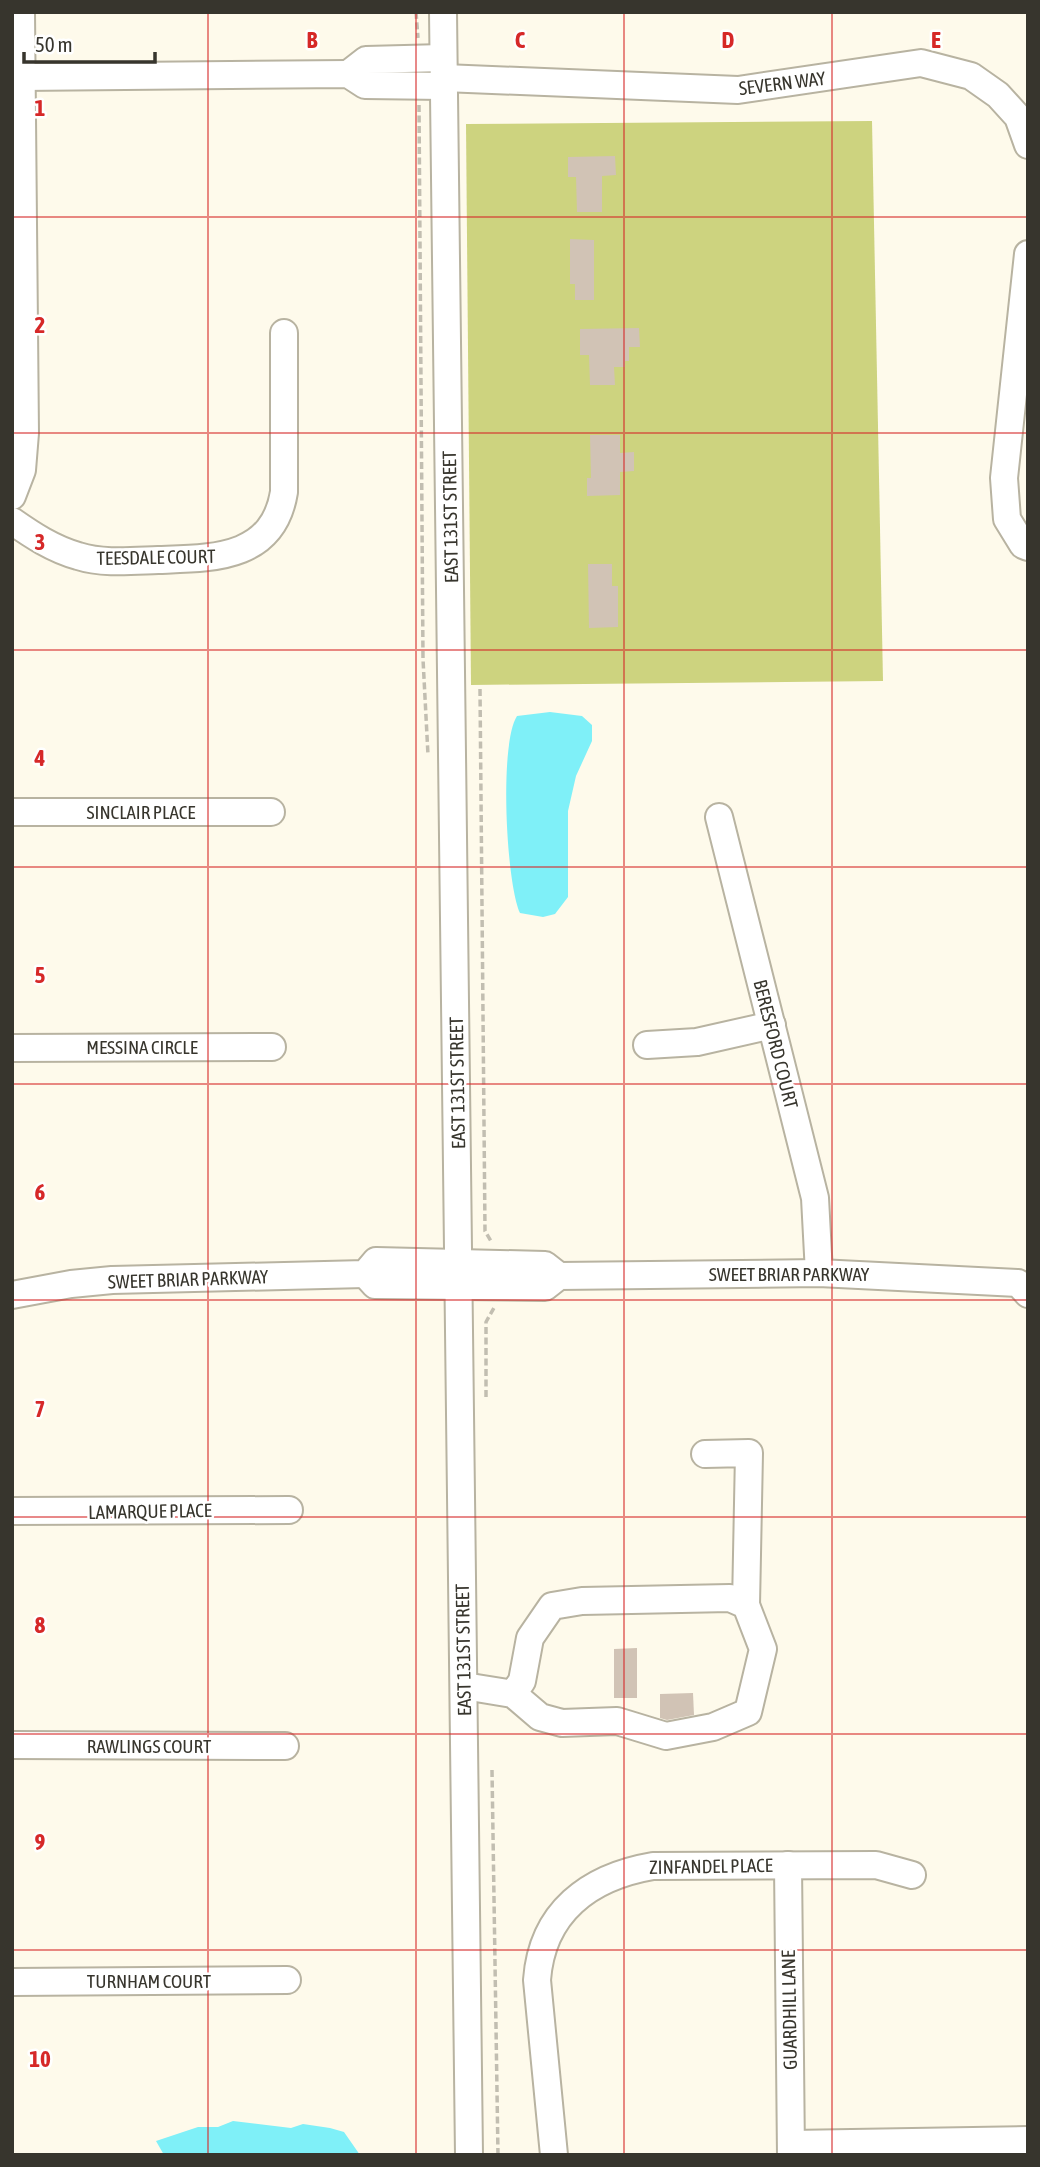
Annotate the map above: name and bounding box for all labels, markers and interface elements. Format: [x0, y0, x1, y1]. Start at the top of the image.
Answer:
scale bar [24, 21, 156, 65]
text: B [307, 27, 318, 53]
text: C [515, 27, 526, 53]
text: D [722, 27, 735, 53]
text: E [931, 27, 941, 53]
text: 50 m [35, 32, 73, 56]
street label: SEVERN WAY [737, 67, 827, 99]
text: 1 [35, 95, 46, 121]
text: 2 [35, 312, 45, 338]
street label: EAST 131ST STREET [438, 450, 462, 583]
text: 3 [35, 529, 45, 555]
street label: TEESDALE COURT [96, 545, 216, 569]
text: 4 [34, 745, 46, 771]
street label: SINCLAIR PLACE [87, 801, 195, 823]
text: 5 [35, 962, 46, 988]
street label: BERESFORD COURT [749, 977, 803, 1112]
street label: EAST 131ST STREET [445, 1016, 469, 1149]
street label: MESSINA CIRCLE [86, 1036, 198, 1058]
text: 6 [35, 1179, 46, 1205]
street label: SWEET BRIAR PARKWAY [709, 1263, 870, 1285]
street label: SWEET BRIAR PARKWAY [107, 1265, 269, 1293]
text: 7 [35, 1396, 45, 1422]
street label: LAMARQUE PLACE [88, 1499, 212, 1523]
street label: EAST 131ST STREET [451, 1583, 475, 1716]
text: 8 [35, 1612, 46, 1638]
street label: RAWLINGS COURT [87, 1735, 212, 1757]
text: 9 [35, 1829, 46, 1855]
street label: ZINFANDEL PLACE [649, 1854, 773, 1878]
street label: GUARDHILL LANE [777, 1950, 801, 2070]
street label: TURNHAM COURT [87, 1970, 212, 1992]
text: 10 [29, 2046, 51, 2072]

